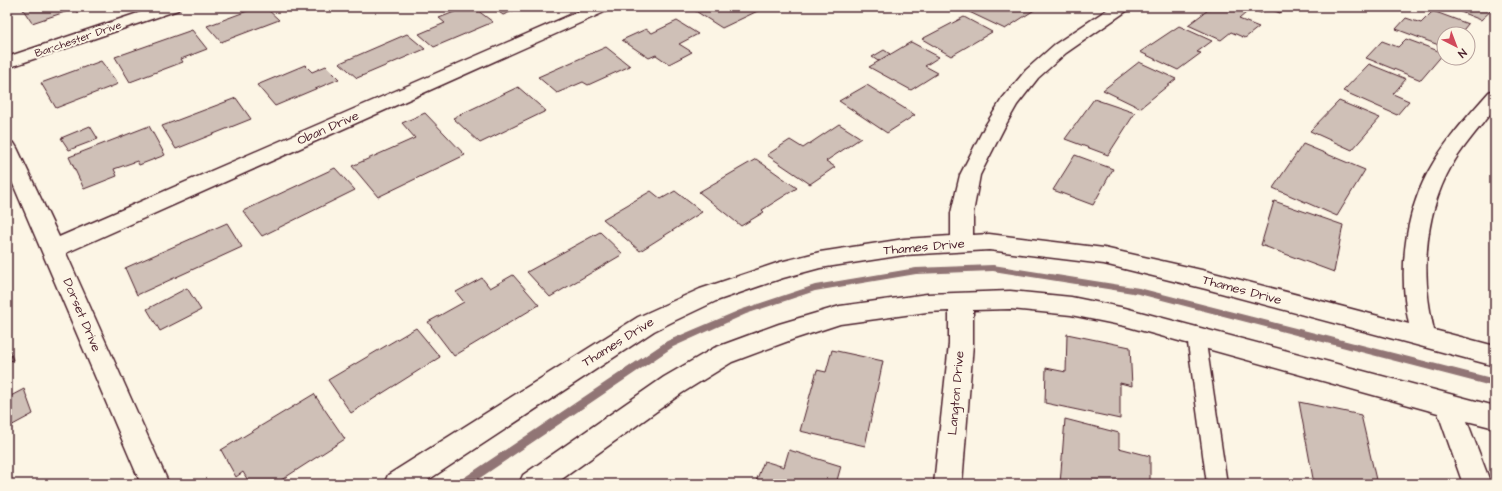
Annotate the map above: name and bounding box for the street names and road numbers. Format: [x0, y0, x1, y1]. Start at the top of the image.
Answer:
street label: Barchester Drive [33, 17, 123, 61]
street label: Oban Drive [294, 106, 362, 150]
street label: Thames Drive [883, 234, 965, 260]
street label: Thames Drive [1200, 271, 1284, 309]
street label: Dorset Drive [58, 275, 106, 355]
street label: Thames Drive [579, 313, 657, 371]
street label: Langton Drive [943, 350, 970, 436]

